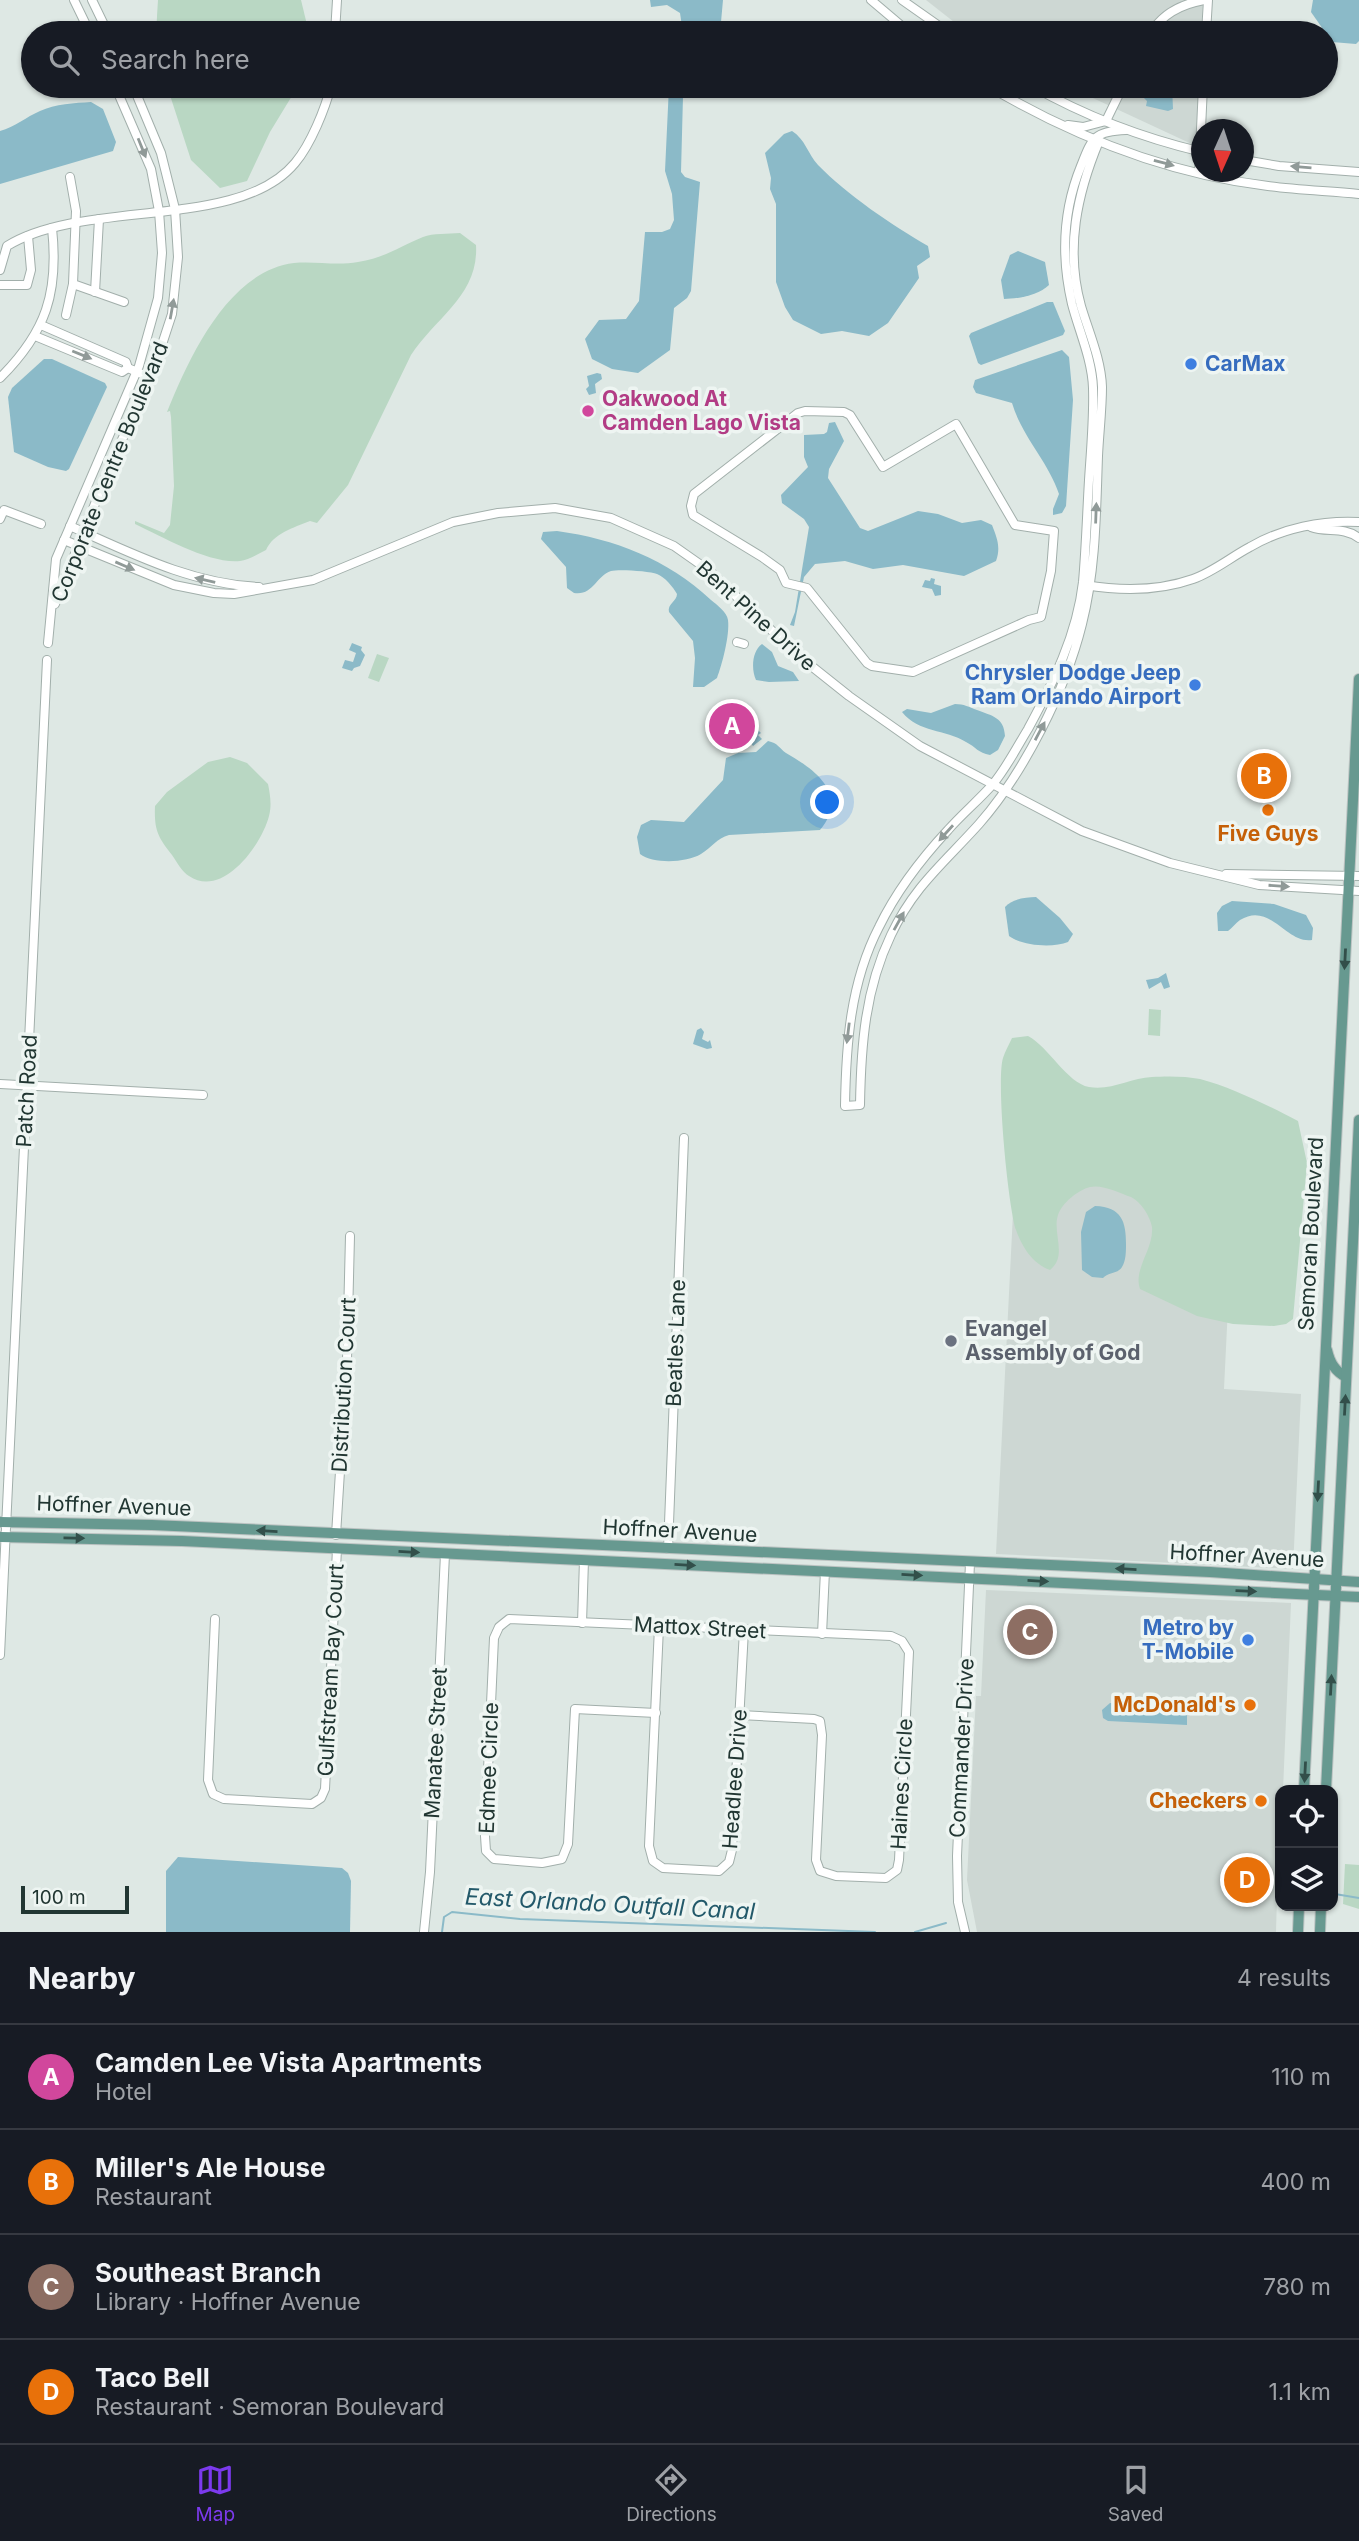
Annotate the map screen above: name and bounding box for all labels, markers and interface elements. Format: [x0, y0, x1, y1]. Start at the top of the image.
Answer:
search box [21, 21, 1338, 98]
icon: search [45, 41, 83, 79]
text: Search here [101, 44, 250, 75]
north arrow [1191, 119, 1254, 182]
one-way arrow [137, 138, 148, 159]
one-way arrow [1153, 158, 1175, 169]
one-way arrow [1290, 161, 1312, 172]
one-way arrow [167, 298, 178, 320]
street label: Corporate Centre Boulevard [46, 338, 173, 606]
one-way arrow [71, 349, 92, 360]
place label: CarMax [1205, 351, 1286, 376]
marker: CarMax [1183, 356, 1199, 372]
place label: Oakwood At Camden Lago Vista [602, 386, 801, 435]
marker: Oakwood At Camden Lago Vista [580, 403, 596, 419]
one-way arrow [1091, 502, 1102, 524]
street label: Bent Pine Drive [691, 555, 821, 676]
one-way arrow [114, 560, 135, 571]
one-way arrow [194, 574, 216, 585]
place label: Chrysler Dodge Jeep Ram Orlando Airport [965, 660, 1181, 709]
marker: Chrysler Dodge Jeep Ram Orlando Airport [1187, 677, 1203, 693]
pin: A [709, 700, 755, 752]
one-way arrow [1034, 722, 1046, 741]
pin: B [1241, 750, 1287, 802]
your location [810, 785, 844, 819]
marker: Five Guys [1260, 802, 1276, 818]
place label: Five Guys [1218, 821, 1318, 846]
one-way arrow [939, 824, 954, 841]
one-way arrow [1268, 881, 1290, 892]
one-way arrow [893, 911, 905, 930]
one-way arrow [1339, 948, 1350, 970]
one-way arrow [843, 1023, 854, 1045]
street label: Patch Road [11, 1034, 42, 1148]
street label: Semoran Boulevard [1293, 1136, 1328, 1332]
street label: Beatles Lane [661, 1279, 690, 1407]
street label: Distribution Court [326, 1297, 361, 1473]
place label: Evangel Assembly of God [965, 1316, 1141, 1365]
marker: Evangel Assembly of God [943, 1333, 959, 1349]
one-way arrow [1340, 1394, 1351, 1416]
one-way arrow [1313, 1480, 1324, 1502]
street label: Hoffner Avenue [36, 1490, 192, 1521]
street label: Hoffner Avenue [602, 1514, 758, 1547]
one-way arrow [256, 1526, 278, 1537]
one-way arrow [63, 1532, 85, 1543]
street label: Hoffner Avenue [1169, 1539, 1325, 1572]
one-way arrow [398, 1547, 420, 1558]
one-way arrow [674, 1560, 696, 1571]
street label: Gulfstream Bay Court [312, 1563, 349, 1777]
one-way arrow [1115, 1564, 1137, 1575]
one-way arrow [901, 1570, 923, 1581]
one-way arrow [1027, 1576, 1049, 1587]
one-way arrow [1235, 1586, 1257, 1597]
pin: C [1007, 1606, 1053, 1658]
street label: Mattox Street [633, 1612, 767, 1643]
place label: Metro by T-Mobile [1142, 1615, 1234, 1664]
marker: Metro by T-Mobile [1240, 1632, 1256, 1648]
street label: Commander Drive [944, 1657, 979, 1838]
street label: Manatee Street [419, 1667, 452, 1819]
one-way arrow [1326, 1674, 1337, 1696]
place label: McDonald's [1113, 1692, 1236, 1717]
marker: McDonald's [1242, 1697, 1258, 1713]
street label: Edmee Circle [474, 1702, 503, 1834]
street label: Headlee Drive [717, 1708, 752, 1850]
street label: Haines Circle [886, 1718, 917, 1850]
one-way arrow [1300, 1762, 1311, 1784]
map controls [1275, 1785, 1338, 1911]
button: locate [1275, 1785, 1338, 1848]
place label: Checkers [1149, 1788, 1247, 1813]
marker: Checkers [1253, 1793, 1269, 1809]
button: layers [1275, 1848, 1338, 1911]
pin: D [1224, 1854, 1270, 1906]
water label: East Orlando Outfall Canal [464, 1882, 756, 1926]
scale bar [21, 1883, 130, 1915]
text: 100 m [32, 1886, 86, 1909]
text: Nearby [28, 1960, 136, 1996]
text: 4 results [1237, 1964, 1331, 1992]
text: Camden Lee Vista Apartments [95, 2047, 482, 2078]
text: A [42, 2063, 60, 2091]
text: 110 m [1271, 2063, 1331, 2091]
text: Hotel [95, 2078, 152, 2106]
text: Miller's Ale House [95, 2152, 325, 2183]
text: B [43, 2168, 59, 2196]
text: 400 m [1261, 2168, 1331, 2196]
text: Restaurant [95, 2183, 212, 2211]
text: Southeast Branch [95, 2257, 321, 2288]
text: C [42, 2273, 60, 2301]
text: 780 m [1263, 2273, 1331, 2301]
text: Library · Hoffner Avenue [95, 2288, 361, 2316]
text: Taco Bell [95, 2362, 210, 2393]
text: D [43, 2378, 59, 2406]
text: 1.1 km [1268, 2378, 1331, 2406]
text: Restaurant · Semoran Boulevard [95, 2393, 444, 2421]
tab: Map [196, 2461, 235, 2526]
tab: Directions [626, 2461, 717, 2526]
tab: Saved [1108, 2461, 1163, 2526]

